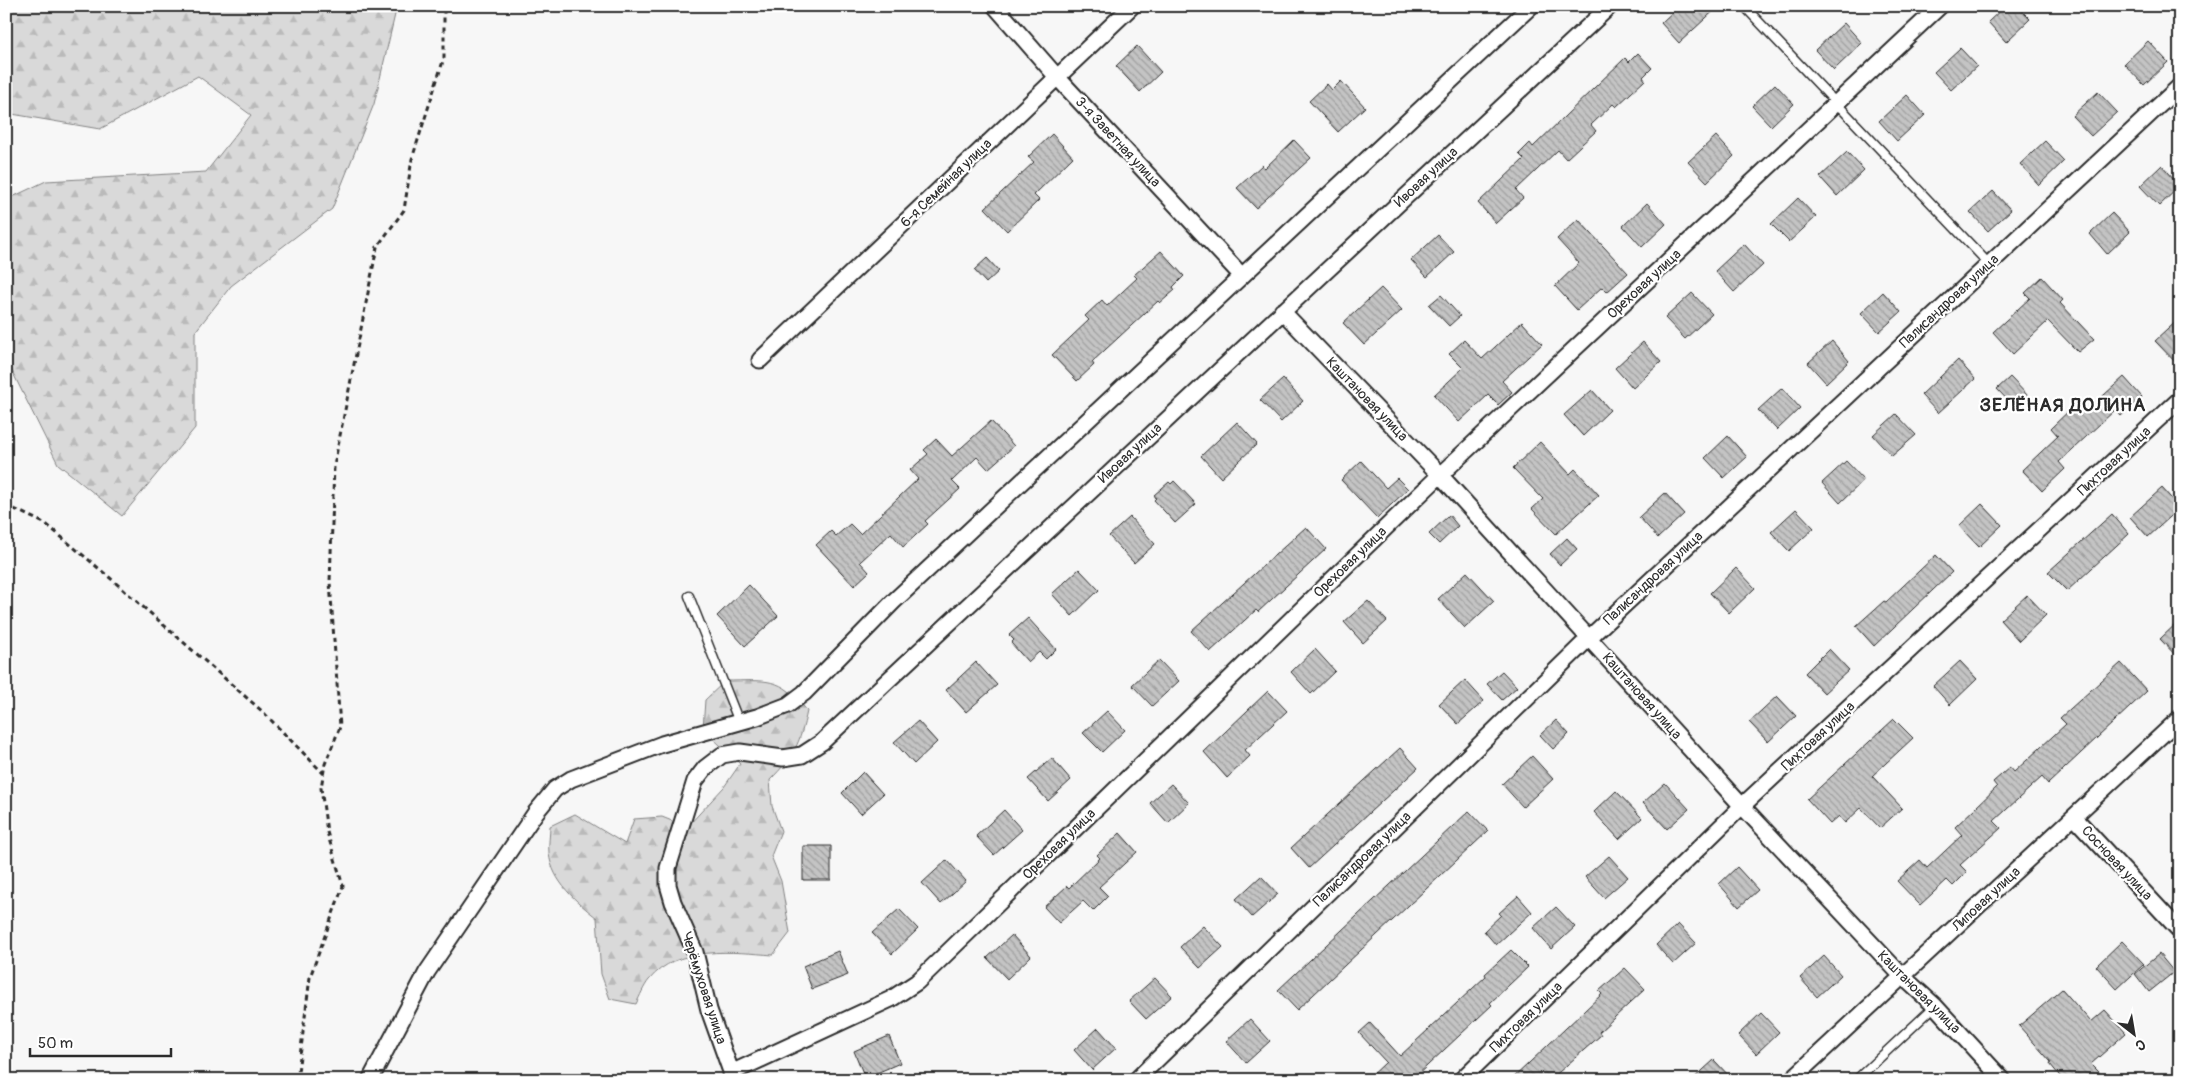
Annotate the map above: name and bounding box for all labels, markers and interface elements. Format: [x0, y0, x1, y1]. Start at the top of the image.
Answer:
street label: 3-я Заветная улица [1072, 93, 1164, 191]
street label: 6-я Семейная улица [897, 135, 995, 231]
street label: Ивовая улица [1391, 143, 1461, 211]
street label: Ореховая улица [1604, 245, 1684, 323]
street label: Палисандровая улица [1896, 251, 2002, 351]
street label: Каштановая улица [1323, 353, 1411, 445]
district label: ЗЕЛЁНАЯ ДОЛИНА [1980, 393, 2146, 417]
street label: Ивовая улица [1095, 419, 1165, 487]
street label: Пихтовая улица [2074, 423, 2154, 499]
street label: Ореховая улица [1310, 523, 1390, 601]
street label: Палисандровая улица [1600, 528, 1706, 628]
street label: Каштановая улица [1599, 649, 1685, 743]
street label: Пихтовая улица [1778, 698, 1858, 774]
street label: Ореховая улица [1019, 805, 1099, 883]
street label: Палисандровая улица [1310, 808, 1414, 910]
street label: Сосновая улица [2078, 822, 2156, 904]
street label: Липовая улица [1948, 863, 2024, 936]
street label: Черёмуховая улица [678, 930, 730, 1046]
street label: Каштановая улица [1874, 947, 1964, 1037]
street label: Пихтовая улица [1486, 978, 1566, 1056]
north arrow [2108, 1008, 2158, 1058]
scale bar [30, 1026, 171, 1058]
text: 50 m [38, 1034, 73, 1053]
text: С [2132, 1035, 2149, 1054]

